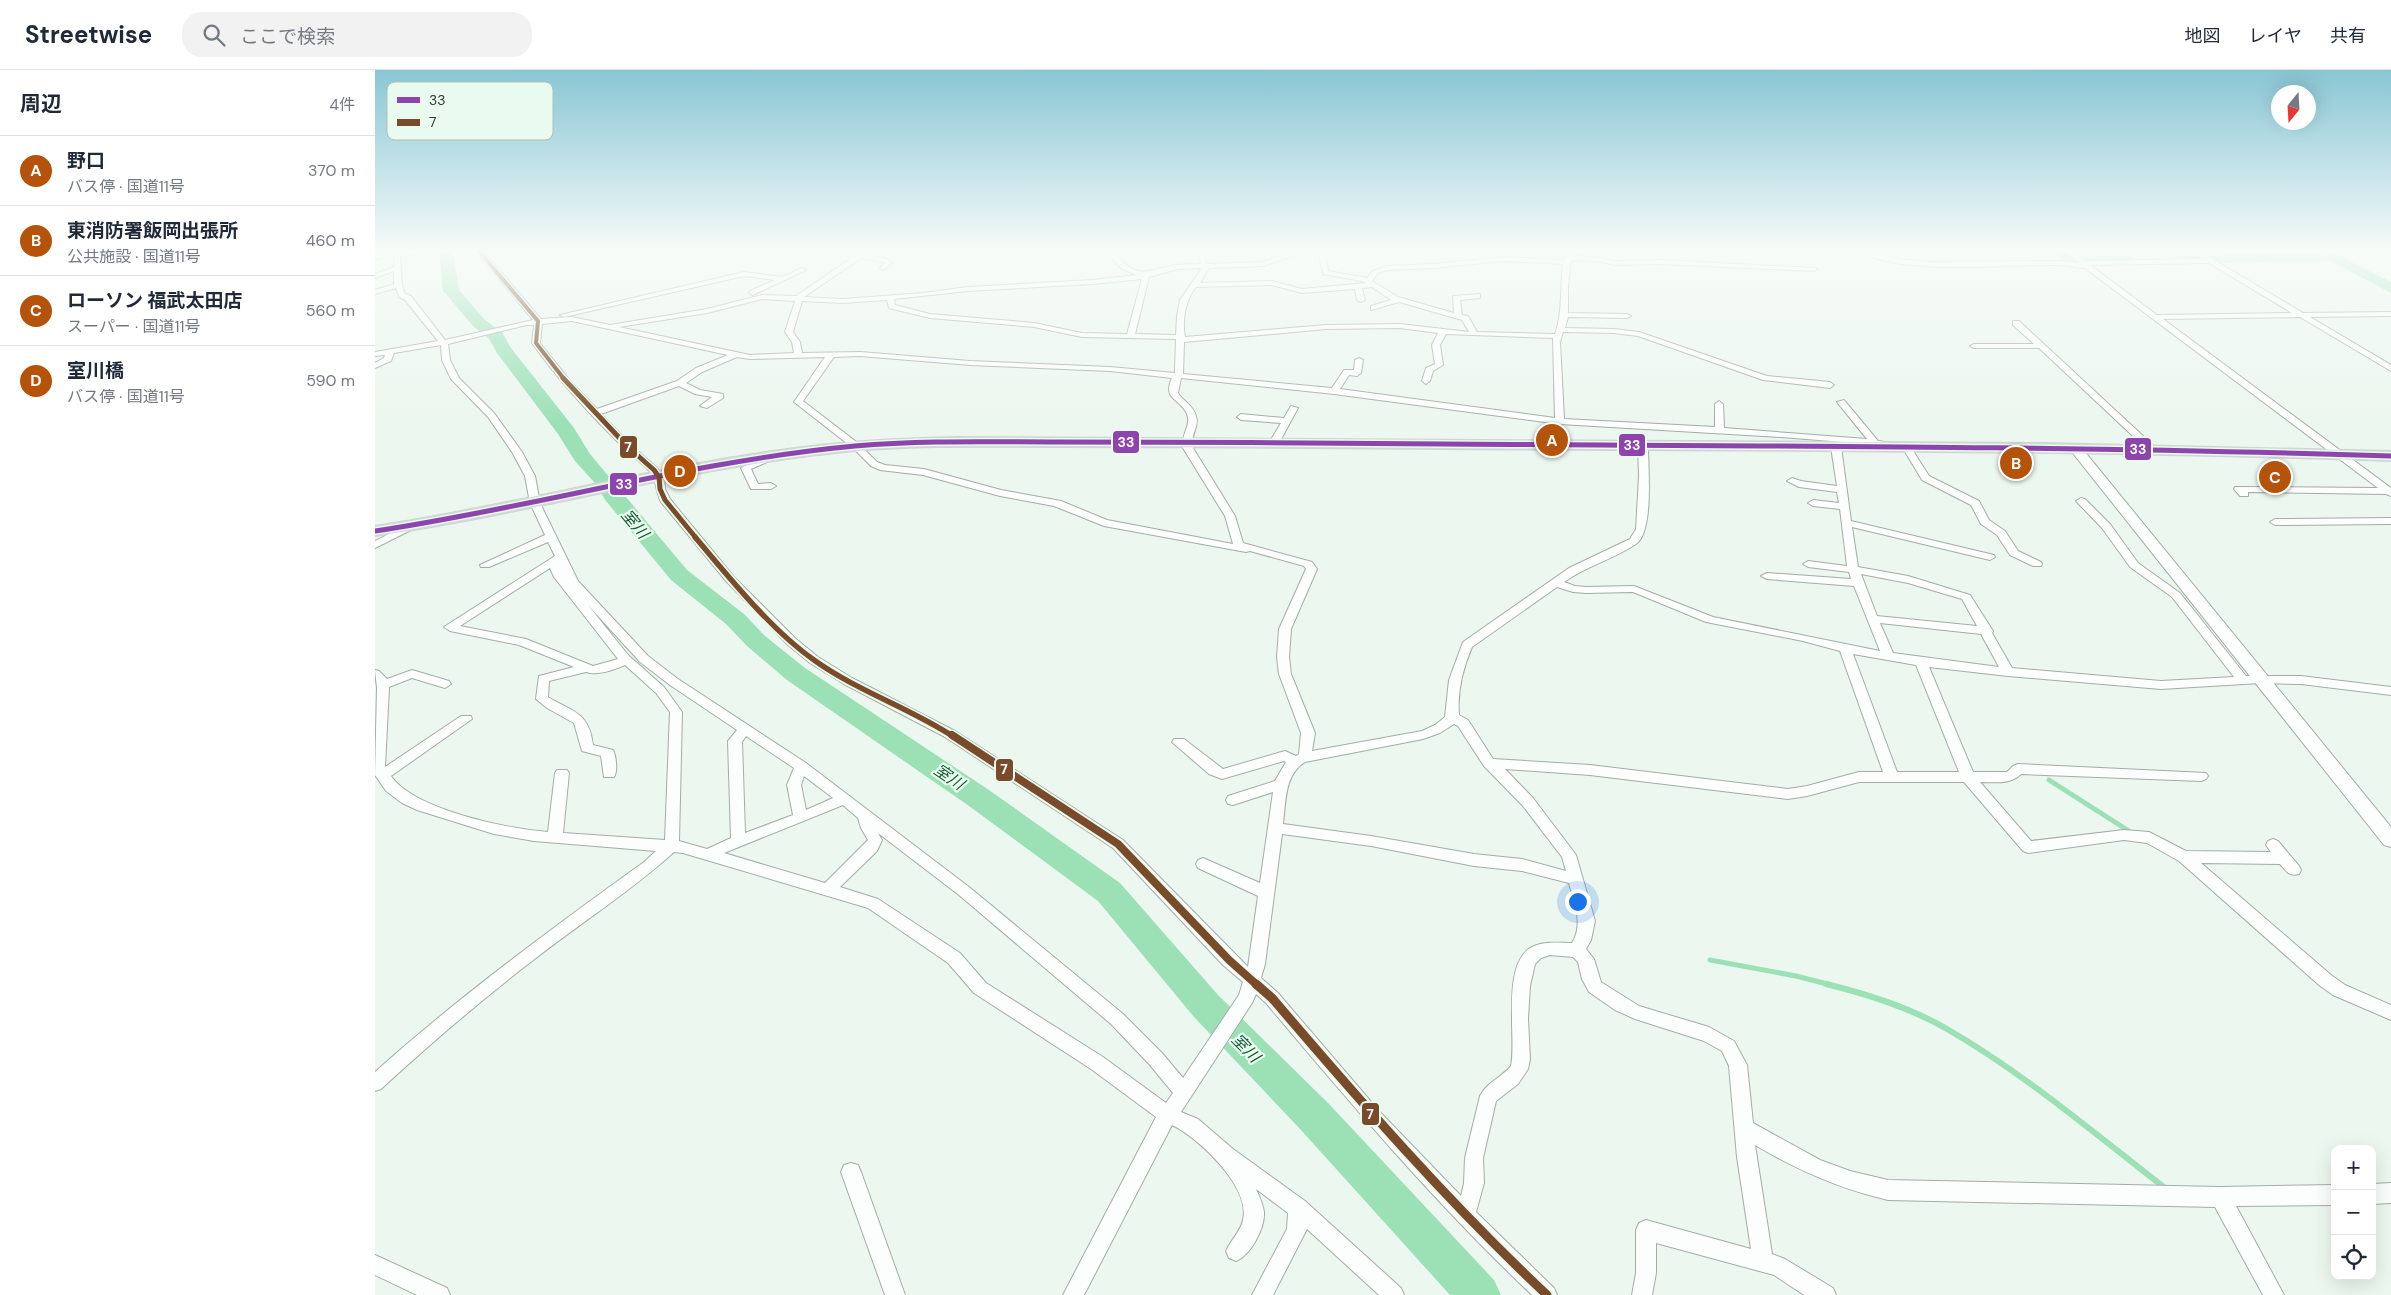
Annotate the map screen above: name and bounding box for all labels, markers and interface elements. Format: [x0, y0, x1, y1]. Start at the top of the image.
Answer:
search box [182, 12, 532, 57]
text: Streetwise [25, 19, 152, 50]
icon: search [200, 21, 228, 49]
text: ここで検索 [240, 24, 335, 49]
text: 地図 [2185, 24, 2221, 48]
text: レイヤ [2249, 24, 2302, 48]
text: 共有 [2330, 24, 2366, 48]
legend [387, 82, 553, 140]
north arrow [2271, 85, 2316, 130]
text: 周辺 [20, 90, 62, 118]
text: 33 [429, 91, 446, 109]
text: 4件 [329, 94, 355, 115]
text: 7 [429, 113, 436, 131]
text: 野口 [67, 148, 105, 173]
text: A [30, 160, 42, 181]
text: 370 m [308, 160, 355, 181]
text: バス停 · 国道11号 [67, 176, 185, 197]
text: 東消防署飯岡出張所 [67, 218, 238, 243]
text: B [31, 230, 41, 251]
text: 460 m [306, 230, 355, 251]
text: 公共施設 · 国道11号 [67, 246, 201, 267]
text: ローソン 福武太田店 [67, 288, 242, 313]
text: C [30, 300, 42, 321]
text: 560 m [306, 300, 355, 321]
text: スーパー · 国道11号 [67, 316, 201, 337]
text: 室川橋 [67, 358, 124, 383]
text: D [30, 370, 42, 391]
text: 590 m [306, 370, 355, 391]
text: バス停 · 国道11号 [67, 386, 185, 407]
pin: A [1536, 421, 1568, 459]
line badge: 33 [1112, 430, 1140, 454]
text: 33 [1118, 433, 1134, 451]
line badge: 33 [1618, 433, 1646, 457]
line badge: 7 [619, 435, 638, 459]
text: 33 [1624, 436, 1640, 454]
line badge: 33 [2124, 437, 2152, 461]
text: 7 [624, 438, 632, 456]
text: 33 [2130, 440, 2146, 458]
pin: B [2000, 444, 2032, 482]
pin: D [664, 452, 696, 490]
pin: C [2259, 458, 2291, 496]
line badge: 33 [609, 472, 638, 496]
text: 33 [616, 475, 632, 493]
water label: 室川 [617, 505, 655, 545]
line badge: 7 [995, 758, 1014, 782]
water label: 室川 [930, 759, 970, 796]
text: 7 [1000, 760, 1008, 778]
your location [1565, 889, 1591, 915]
water label: 室川 [1227, 1029, 1266, 1068]
line badge: 7 [1361, 1102, 1380, 1126]
text: 7 [1366, 1105, 1374, 1123]
map controls [2331, 1145, 2376, 1280]
button: + [2331, 1145, 2376, 1190]
button: − [2331, 1190, 2376, 1235]
button: locate [2331, 1235, 2376, 1280]

